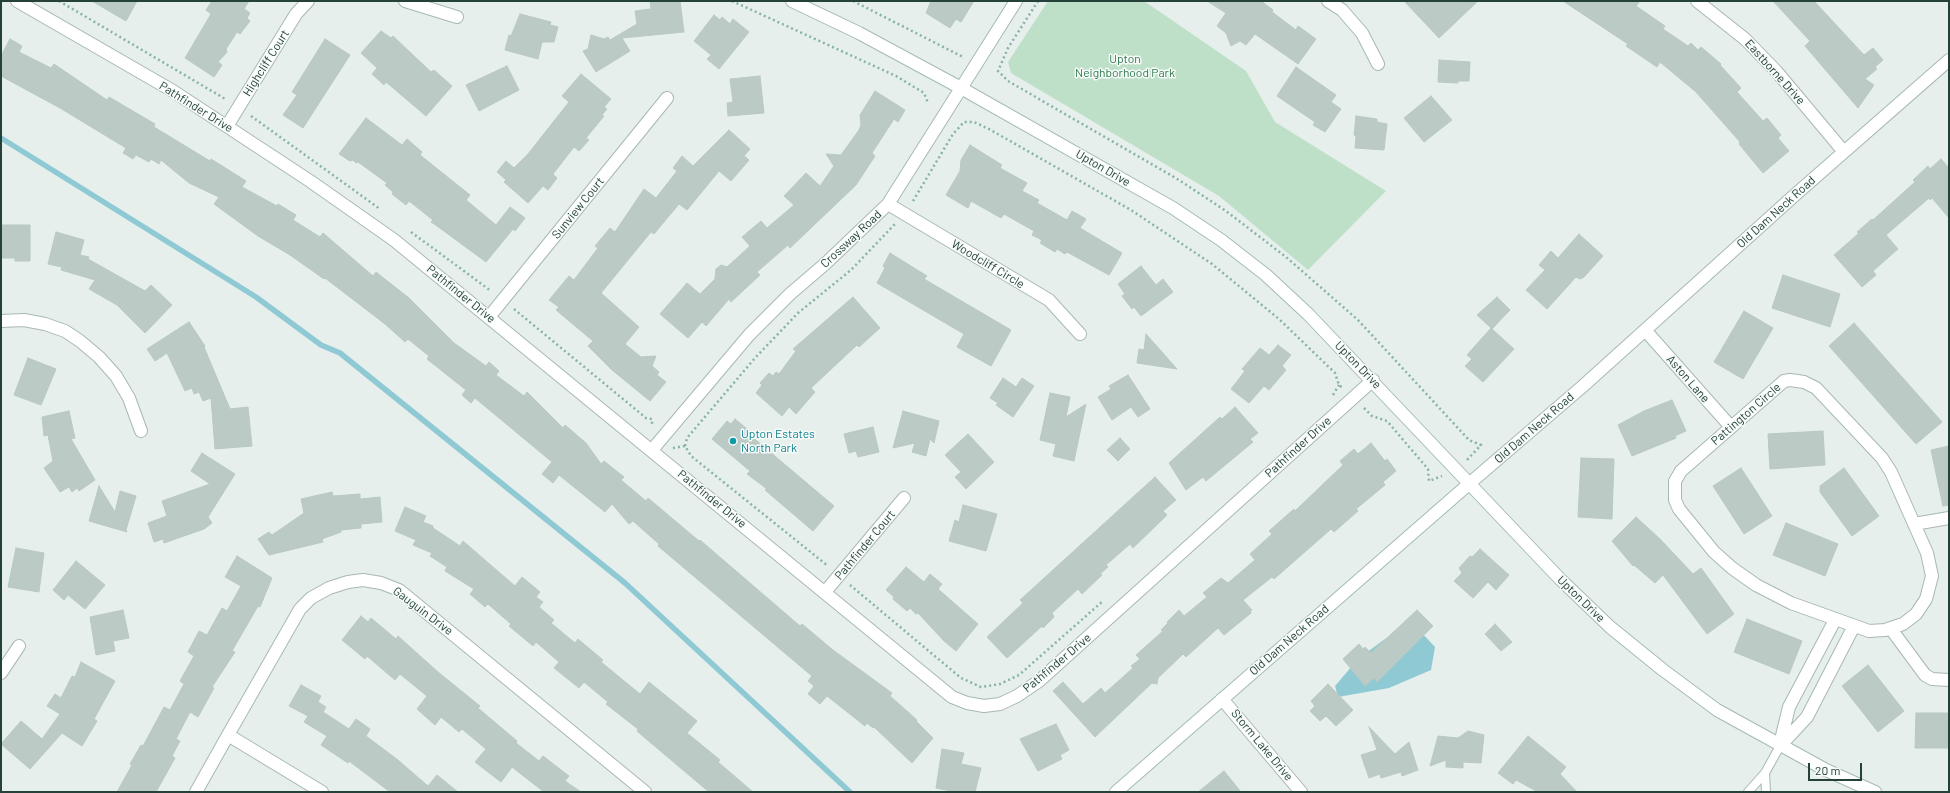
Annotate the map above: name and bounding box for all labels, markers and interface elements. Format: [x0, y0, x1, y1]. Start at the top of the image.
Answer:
street label: Highcliff Court [240, 27, 292, 99]
street label: Eastborne Drive [1742, 36, 1808, 108]
park label: Upton Neighborhood Park [1075, 52, 1175, 80]
street label: Pathfinder Drive [156, 79, 236, 135]
street label: Upton Drive [1073, 147, 1133, 189]
street label: Old Dam Neck Road [1734, 173, 1818, 251]
street label: Sunview Court [549, 174, 607, 242]
street label: Crossway Road [818, 207, 884, 271]
street label: Woodcliff Circle [949, 237, 1027, 291]
street label: Pathfinder Drive [424, 262, 498, 326]
street label: Upton Drive [1332, 338, 1384, 392]
street label: Aston Lane [1663, 352, 1713, 406]
street label: Pattington Circle [1708, 380, 1784, 448]
street label: Old Dam Neck Road [1491, 390, 1577, 466]
street label: Pathfinder Drive [1262, 413, 1334, 481]
place label: Upton Estates North Park [741, 427, 815, 455]
marker: Upton Estates North Park [728, 436, 738, 446]
street label: Pathfinder Drive [675, 467, 749, 531]
street label: Pathfinder Court [832, 507, 898, 583]
street label: Upton Drive [1554, 573, 1608, 625]
street label: Gauguin Drive [390, 584, 456, 638]
street label: Old Dam Neck Road [1246, 602, 1332, 678]
street label: Pathfinder Drive [1020, 630, 1094, 696]
street label: Storm Lake Drive [1228, 706, 1296, 784]
scale bar [1810, 755, 1864, 781]
text: 20 m [1815, 763, 1841, 777]

